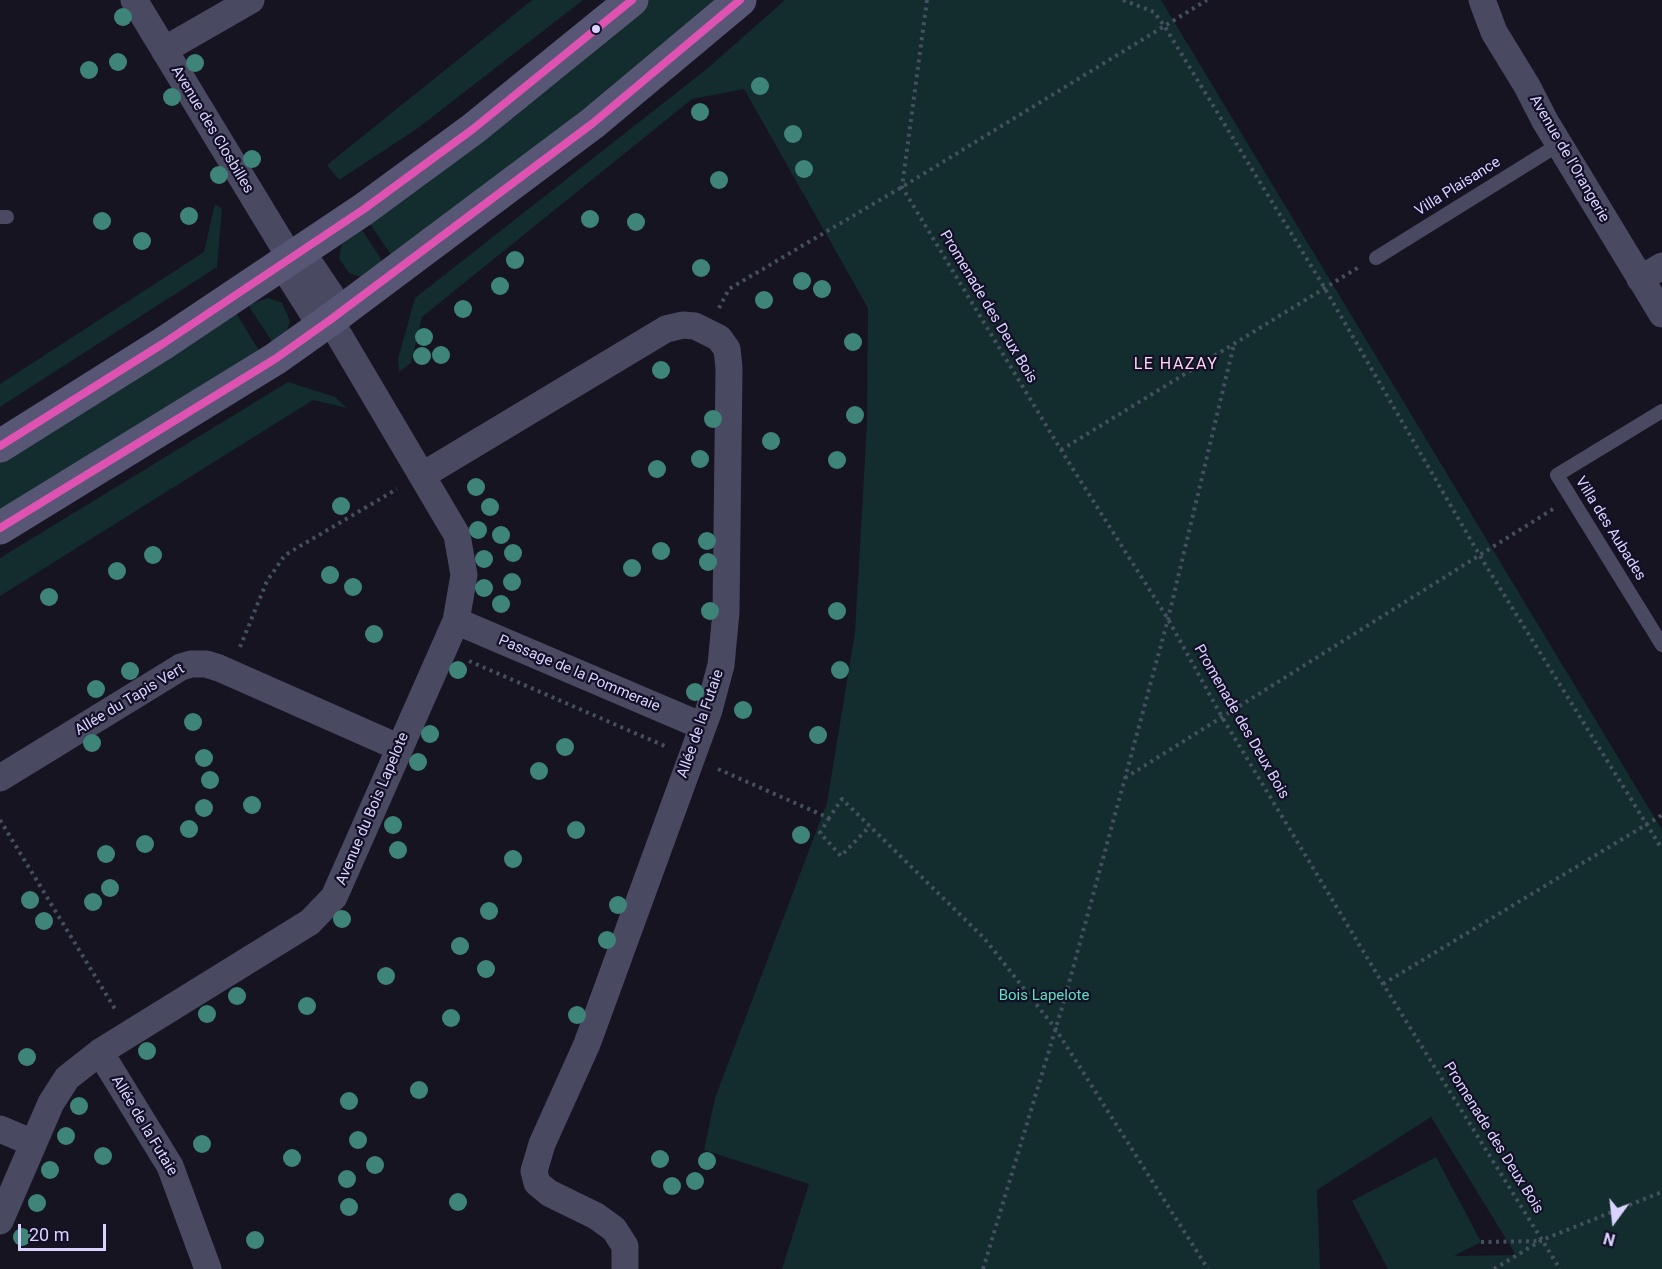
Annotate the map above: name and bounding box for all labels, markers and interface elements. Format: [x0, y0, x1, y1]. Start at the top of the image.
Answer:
unlabelled marker [590, 23, 602, 35]
street label: Avenue des Closbilles [167, 63, 257, 197]
street label: Avenue de l'Orangerie [1525, 92, 1613, 226]
street label: Villa Plaisance [1412, 154, 1504, 220]
street label: Promenade des Deux Bois [935, 227, 1041, 387]
district label: LE HAZAY [1134, 355, 1218, 375]
street label: Villa des Aubades [1571, 474, 1649, 584]
street label: Passage de la Pommeraie [496, 632, 662, 716]
street label: Promenade des Deux Bois [1189, 642, 1293, 802]
street label: Allée du Tapis Vert [72, 660, 188, 740]
street label: Allée de la Futaie [674, 667, 728, 781]
street label: Avenue du Bois Lapelote [333, 730, 413, 888]
park label: Bois Lapelote [999, 987, 1089, 1005]
street label: Promenade des Deux Bois [1439, 1059, 1547, 1217]
street label: Allée de la Futaie [107, 1073, 181, 1179]
north arrow [1584, 1191, 1644, 1251]
scale bar [21, 1212, 110, 1250]
text: 20 m [29, 1224, 69, 1245]
text: N [1601, 1228, 1617, 1250]

